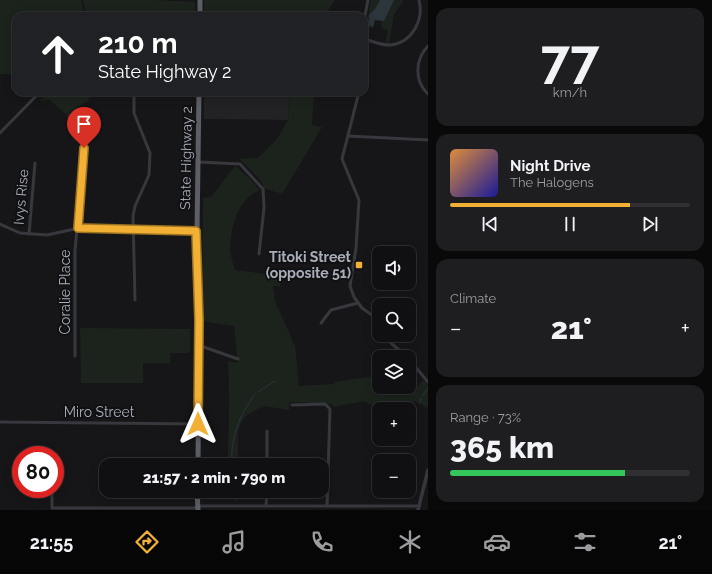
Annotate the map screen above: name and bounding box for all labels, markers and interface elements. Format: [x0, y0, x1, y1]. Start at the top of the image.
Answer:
text: 210 m [98, 27, 178, 60]
icon: ahead [32, 28, 84, 80]
text: 77 [541, 28, 599, 89]
text: State Highway 2 [98, 61, 231, 82]
text: km/h [553, 85, 587, 100]
street label: State Highway 2 [177, 106, 195, 210]
pin [67, 107, 101, 148]
icon: arrive [73, 113, 95, 135]
text: Night Drive [510, 157, 590, 175]
street label: Ivys Rise [11, 169, 31, 225]
text: The Halogens [510, 175, 594, 190]
icon: previous [479, 213, 501, 235]
icon: pause [559, 213, 581, 235]
icon: next [639, 213, 661, 235]
map controls [372, 246, 416, 498]
button: sound [372, 246, 416, 290]
street label: Coralie Place [57, 249, 73, 335]
place label: Titoki Street (opposite 51) [266, 249, 352, 281]
marker: Titoki Street (opposite 51) [354, 260, 364, 270]
text: Climate [450, 291, 496, 306]
button: search [372, 298, 416, 342]
text: 21° [551, 311, 592, 346]
text: − [450, 315, 462, 341]
text: + [681, 315, 690, 341]
button: layers [372, 350, 416, 394]
button: + [372, 402, 416, 446]
position arrow [177, 403, 219, 445]
street label: Miro Street [64, 404, 135, 420]
text: Range · 73% [450, 410, 521, 425]
text: 365 km [450, 430, 554, 465]
speed limit sign: 80 [12, 446, 64, 498]
button: − [372, 454, 416, 498]
text: 21:57 · 2 min · 790 m [143, 469, 285, 487]
icon: directions [133, 528, 161, 556]
icon: music [220, 528, 248, 556]
icon: phone [308, 528, 336, 556]
icon: climate [396, 528, 424, 556]
icon: car [483, 528, 511, 556]
icon: filters [571, 528, 599, 556]
text: 21:55 [30, 532, 73, 553]
text: 21° [658, 532, 682, 553]

